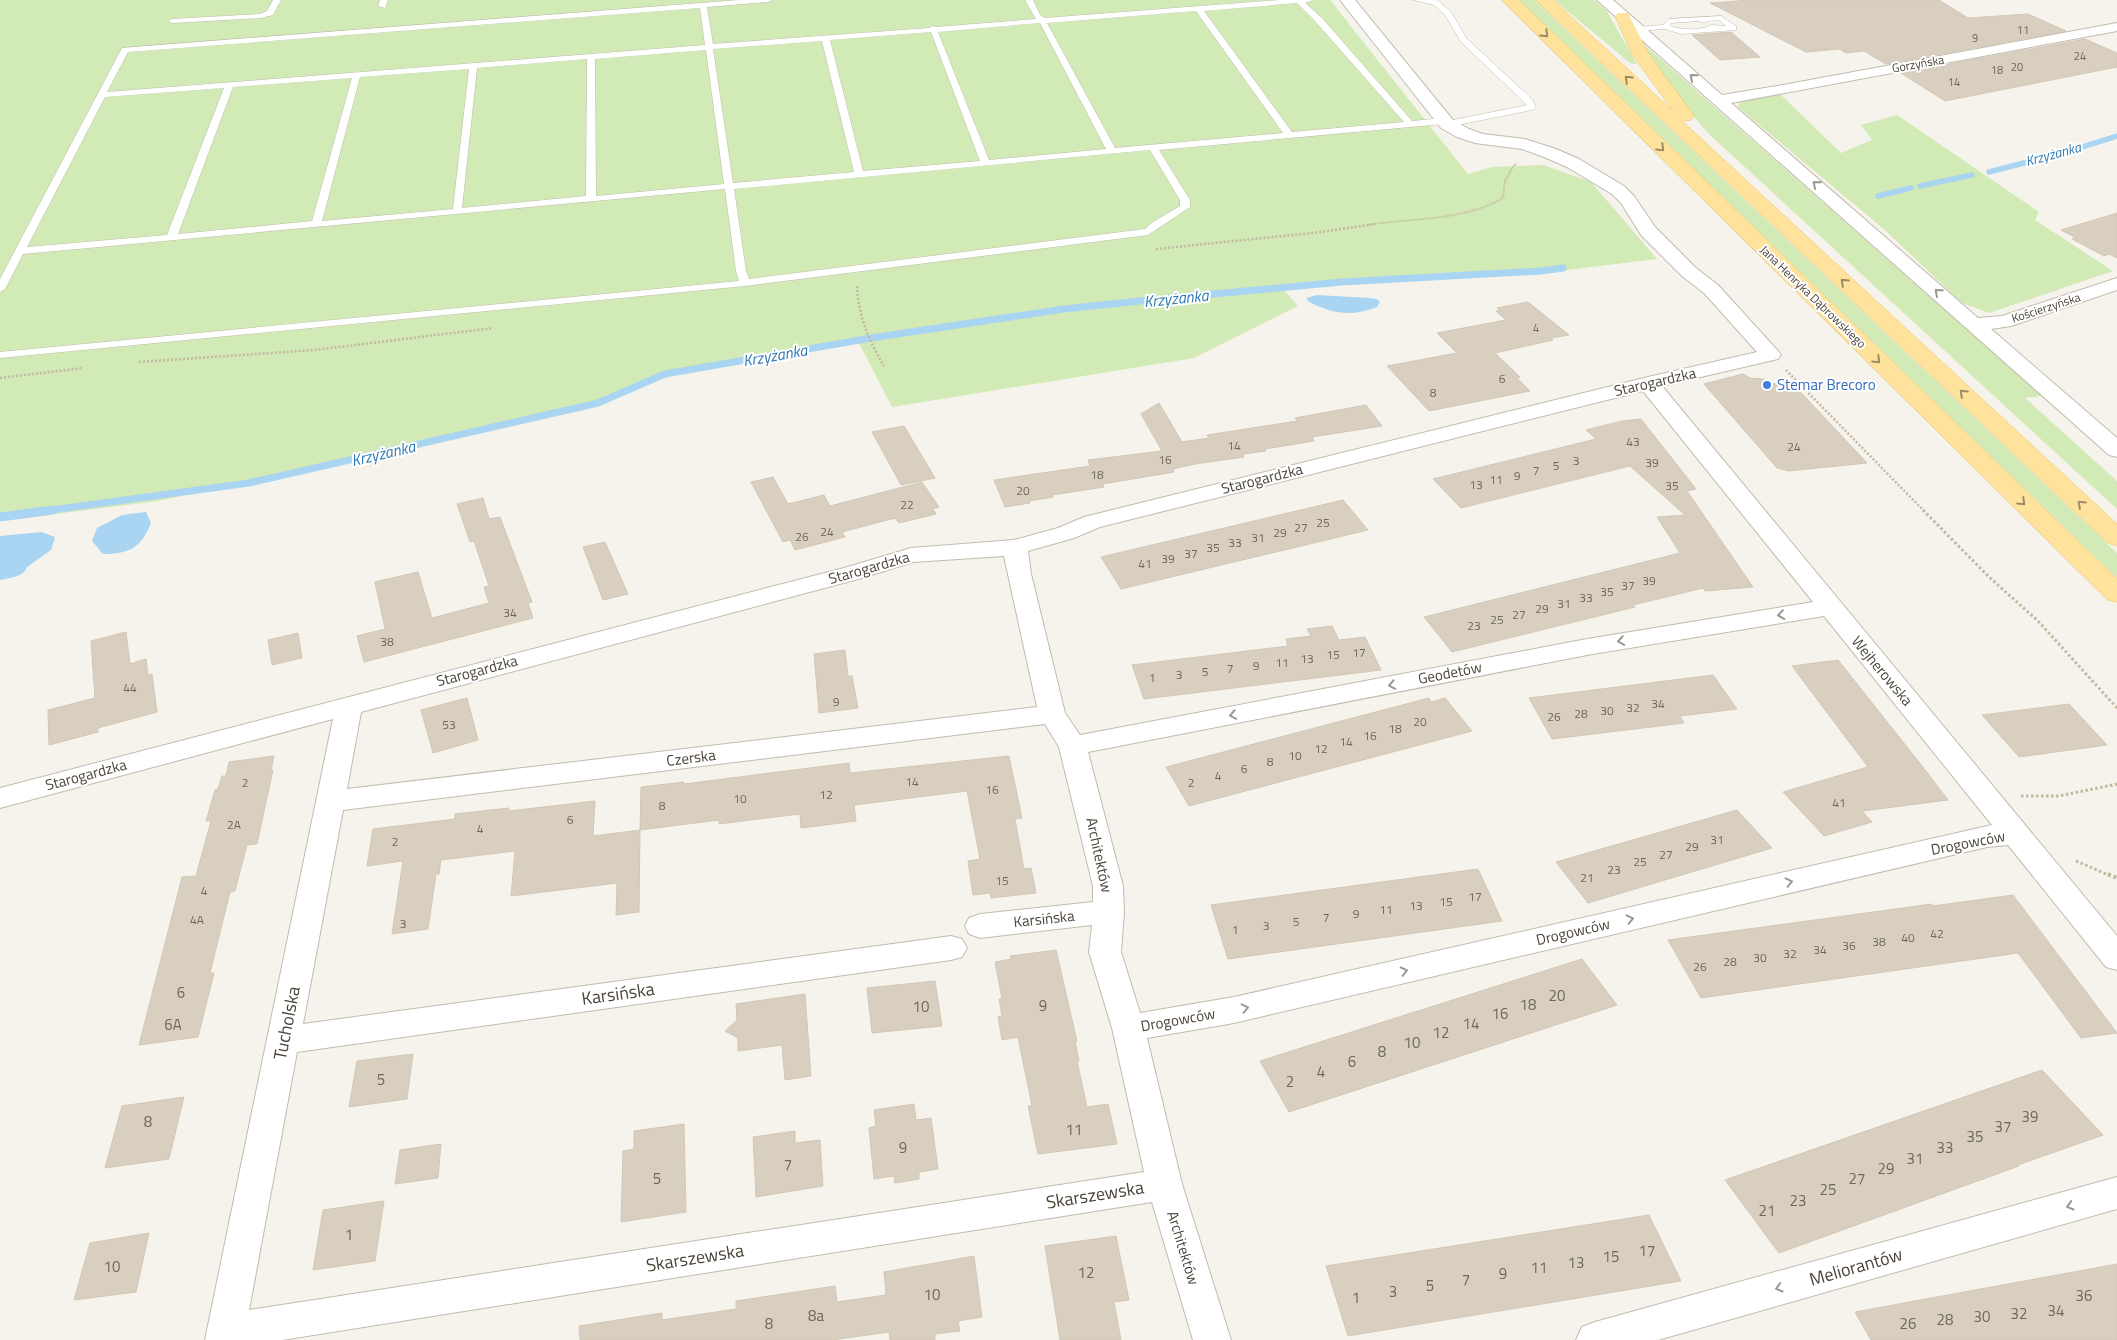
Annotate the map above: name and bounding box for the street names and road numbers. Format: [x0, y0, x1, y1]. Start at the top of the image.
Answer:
street label: Gorzyńska [1890, 50, 1946, 77]
street label: Jana Henryka Dąbrowskiego [1756, 241, 1871, 353]
street label: Kościerzyńska [2009, 287, 2083, 328]
street label: Starogardzka [1612, 361, 1699, 402]
street label: Starogardzka [1219, 457, 1306, 500]
street label: Starogardzka [826, 545, 913, 590]
street label: Wejherowska [1846, 631, 1919, 711]
street label: Starogardzka [434, 648, 521, 692]
street label: Geodetów [1416, 655, 1484, 690]
street label: Czerska [665, 743, 717, 772]
street label: Starogardzka [43, 752, 130, 796]
street label: Architektów [1080, 815, 1119, 895]
street label: Drogowców [1929, 824, 2007, 861]
street label: Karsińska [1012, 904, 1076, 933]
street label: Drogowców [1534, 912, 1612, 951]
street label: Karsińska [580, 975, 656, 1012]
street label: Tucholska [266, 984, 307, 1062]
street label: Drogowców [1139, 1002, 1217, 1037]
street label: Skarszewska [1044, 1173, 1146, 1216]
street label: Architektów [1161, 1208, 1206, 1288]
street label: Skarszewska [644, 1236, 746, 1279]
street label: Meliorantów [1806, 1240, 1906, 1293]

